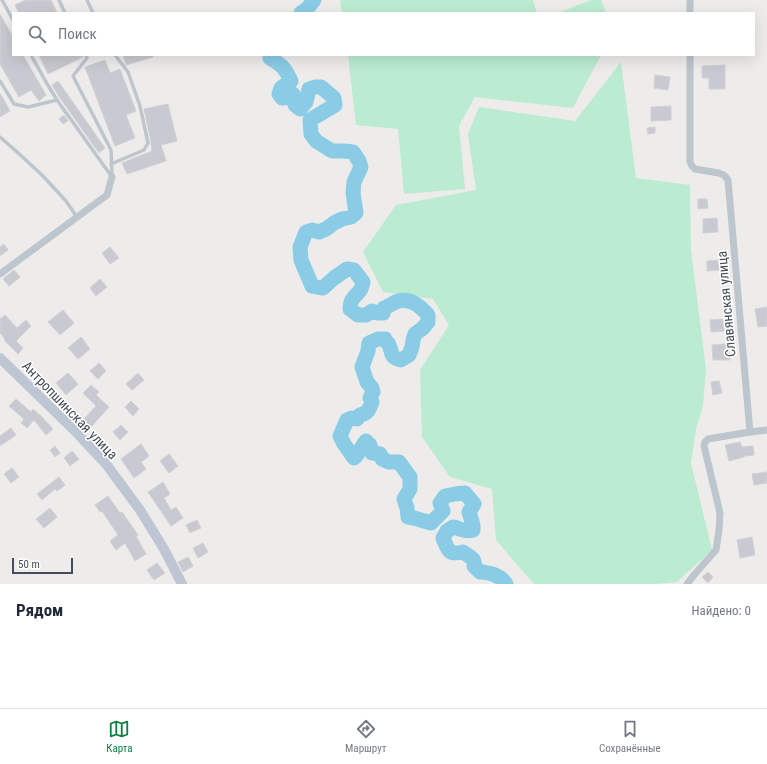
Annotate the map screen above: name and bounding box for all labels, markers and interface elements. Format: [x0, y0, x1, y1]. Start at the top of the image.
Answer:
search box [12, 12, 755, 56]
icon: search [26, 23, 48, 45]
text: Поиск [58, 25, 97, 43]
street label: Славянская улица [713, 250, 739, 358]
street label: Антропшинская улица [19, 358, 121, 462]
scale bar [12, 556, 73, 575]
text: 50 m [18, 558, 40, 571]
text: Рядом [16, 600, 63, 620]
text: Найдено: 0 [691, 603, 751, 618]
tab: Карта [106, 718, 133, 755]
tab: Маршрут [345, 718, 386, 755]
tab: Сохранённые [599, 718, 661, 755]

